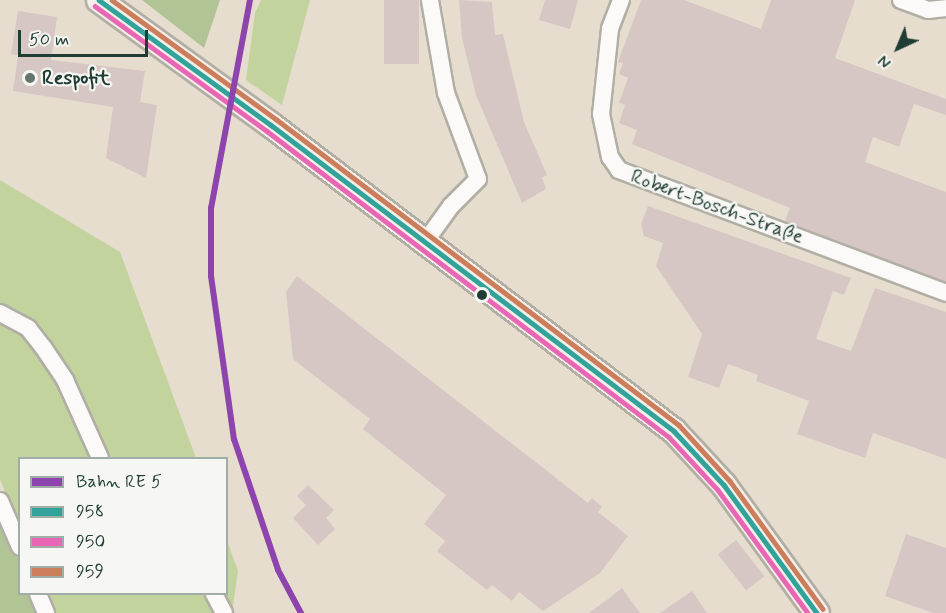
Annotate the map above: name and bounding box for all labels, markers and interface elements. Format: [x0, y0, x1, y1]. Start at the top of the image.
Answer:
scale bar [21, 18, 152, 56]
north arrow [868, 18, 928, 78]
text: 50 m [29, 28, 69, 52]
text: N [874, 50, 896, 73]
place label: Respofit [42, 66, 110, 90]
marker: Respofit [23, 71, 37, 85]
street label: Robert-Bosch-Straße [627, 165, 807, 249]
unlabelled marker [476, 289, 488, 301]
legend [18, 457, 228, 595]
text: Bahn RE 5 [76, 470, 162, 494]
text: 958 [76, 500, 104, 524]
text: 950 [76, 530, 105, 554]
text: 959 [76, 560, 104, 584]

